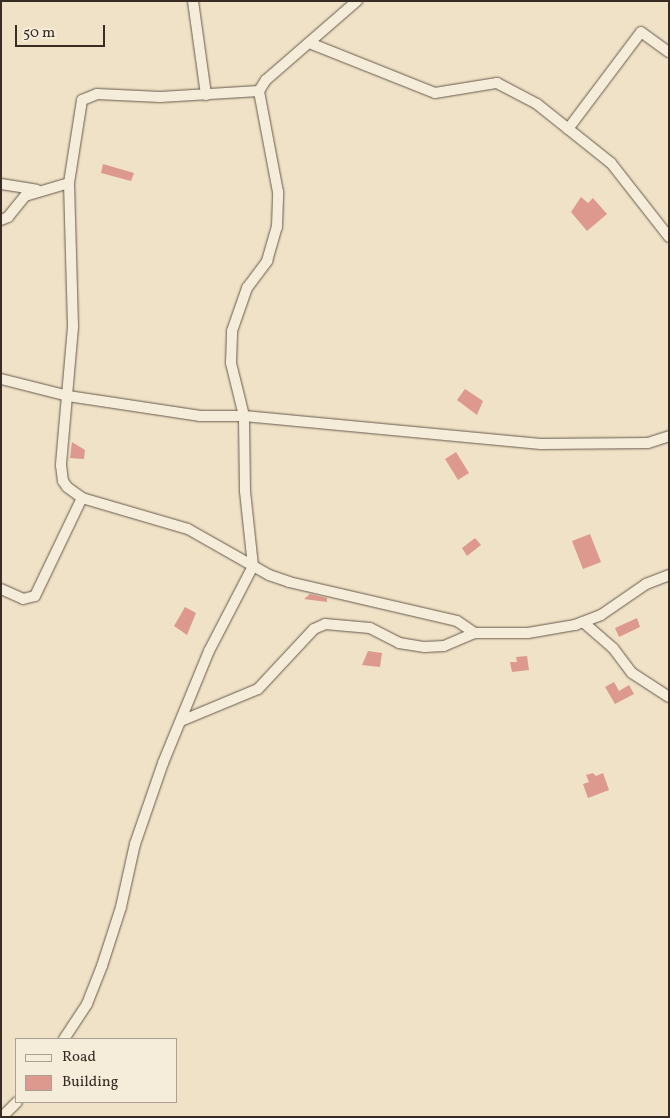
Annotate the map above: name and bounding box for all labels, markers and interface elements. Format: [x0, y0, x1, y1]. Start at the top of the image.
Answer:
scale bar [18, 15, 108, 47]
text: 50 m [23, 23, 55, 44]
legend [15, 1038, 178, 1103]
text: Road [62, 1047, 96, 1068]
text: Building [62, 1072, 118, 1093]

